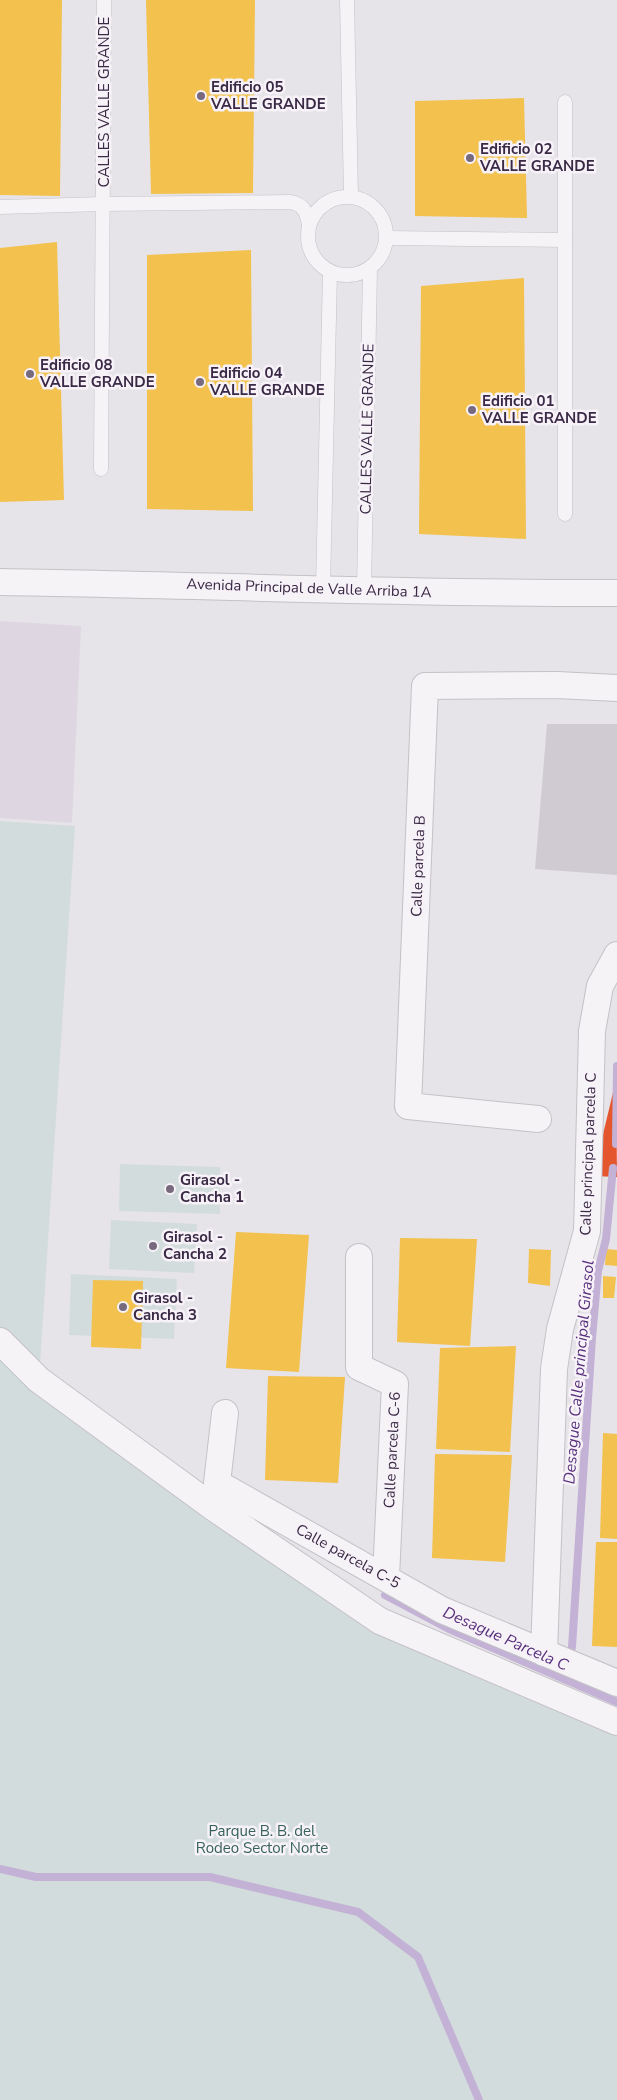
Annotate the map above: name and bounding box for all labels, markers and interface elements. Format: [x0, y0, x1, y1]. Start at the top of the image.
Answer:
street label: CALLES VALLE GRANDE [94, 17, 114, 187]
place label: Edificio 05 VALLE GRANDE [210, 77, 326, 114]
marker: Edificio 05 VALLE GRANDE [195, 90, 207, 102]
place label: Edificio 02 VALLE GRANDE [479, 139, 595, 176]
marker: Edificio 02 VALLE GRANDE [464, 152, 476, 164]
street label: CALLES VALLE GRANDE [356, 343, 378, 515]
place label: Edificio 08 VALLE GRANDE [39, 355, 155, 392]
place label: Edificio 04 VALLE GRANDE [209, 363, 325, 400]
marker: Edificio 08 VALLE GRANDE [24, 368, 36, 380]
marker: Edificio 04 VALLE GRANDE [194, 376, 206, 388]
place label: Edificio 01 VALLE GRANDE [481, 391, 597, 428]
marker: Edificio 01 VALLE GRANDE [466, 404, 478, 416]
street label: Avenida Principal de Valle Arriba 1A [186, 574, 432, 602]
street label: Calle parcela B [406, 815, 430, 917]
street label: Calle principal parcela C [575, 1072, 601, 1236]
place label: Girasol - Cancha 1 [180, 1170, 244, 1207]
marker: Girasol - Cancha 1 [164, 1183, 176, 1195]
place label: Girasol - Cancha 2 [163, 1227, 227, 1264]
marker: Girasol - Cancha 2 [147, 1240, 159, 1252]
water label: Desague Calle principal Girasol [558, 1259, 600, 1485]
place label: Girasol - Cancha 3 [133, 1288, 197, 1325]
marker: Girasol - Cancha 3 [117, 1301, 129, 1313]
street label: Calle parcela C-6 [379, 1391, 405, 1509]
street label: Calle parcela C-5 [292, 1519, 404, 1593]
water label: Desague Parcela C [439, 1601, 572, 1677]
park label: Parque B. B. del Rodeo Sector Norte [196, 1821, 328, 1858]

